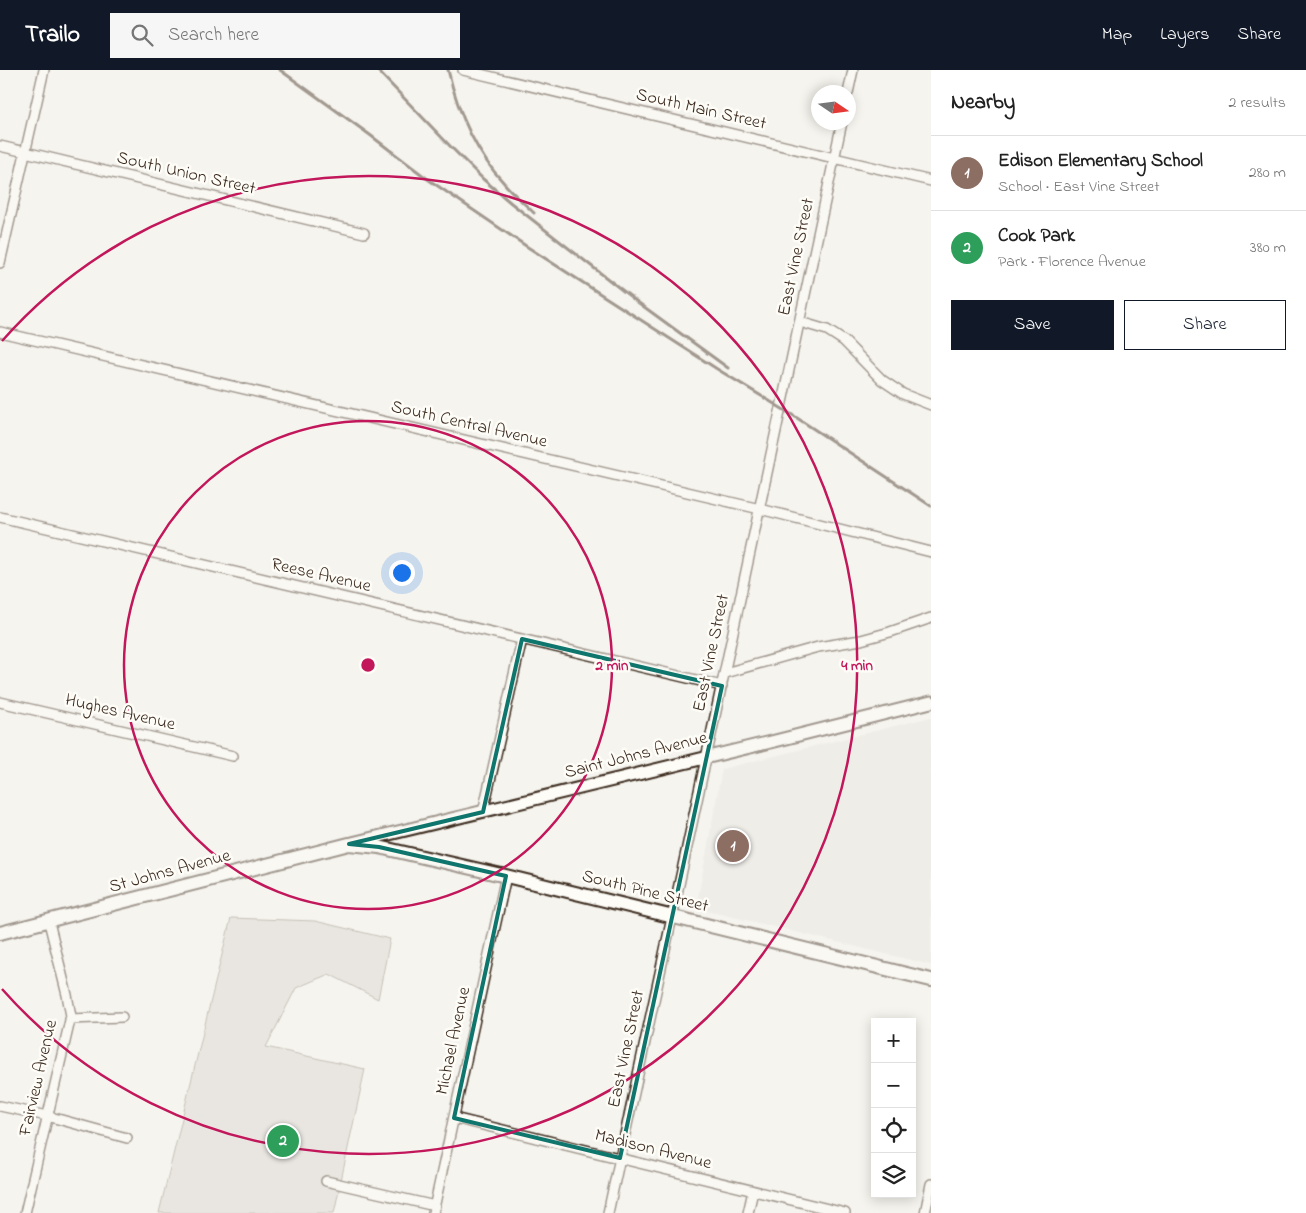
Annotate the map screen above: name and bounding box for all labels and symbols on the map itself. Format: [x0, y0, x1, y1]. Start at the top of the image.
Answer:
street label: South Main Street [633, 82, 769, 138]
north arrow [811, 85, 856, 130]
street label: South Union Street [114, 145, 258, 203]
street label: East Vine Street [772, 196, 822, 318]
street label: South Central Avenue [388, 394, 551, 456]
street label: Reese Avenue [269, 552, 374, 600]
your location [389, 560, 415, 586]
street label: East Vine Street [687, 592, 737, 714]
text: 2 min [595, 655, 629, 677]
text: 4 min [840, 655, 873, 677]
centre of rings [359, 656, 377, 674]
street label: Hughes Avenue [62, 688, 178, 739]
street label: Saint Johns Avenue [562, 725, 711, 786]
pin: 1 [717, 827, 749, 865]
street label: St Johns Avenue [106, 843, 234, 901]
street label: South Pine Street [579, 864, 711, 920]
street label: Michael Avenue [430, 984, 478, 1097]
street label: East Vine Street [602, 988, 652, 1110]
street label: Fairview Avenue [13, 1016, 65, 1140]
pin: 2 [267, 1122, 299, 1160]
street label: Madison Avenue [592, 1123, 715, 1177]

